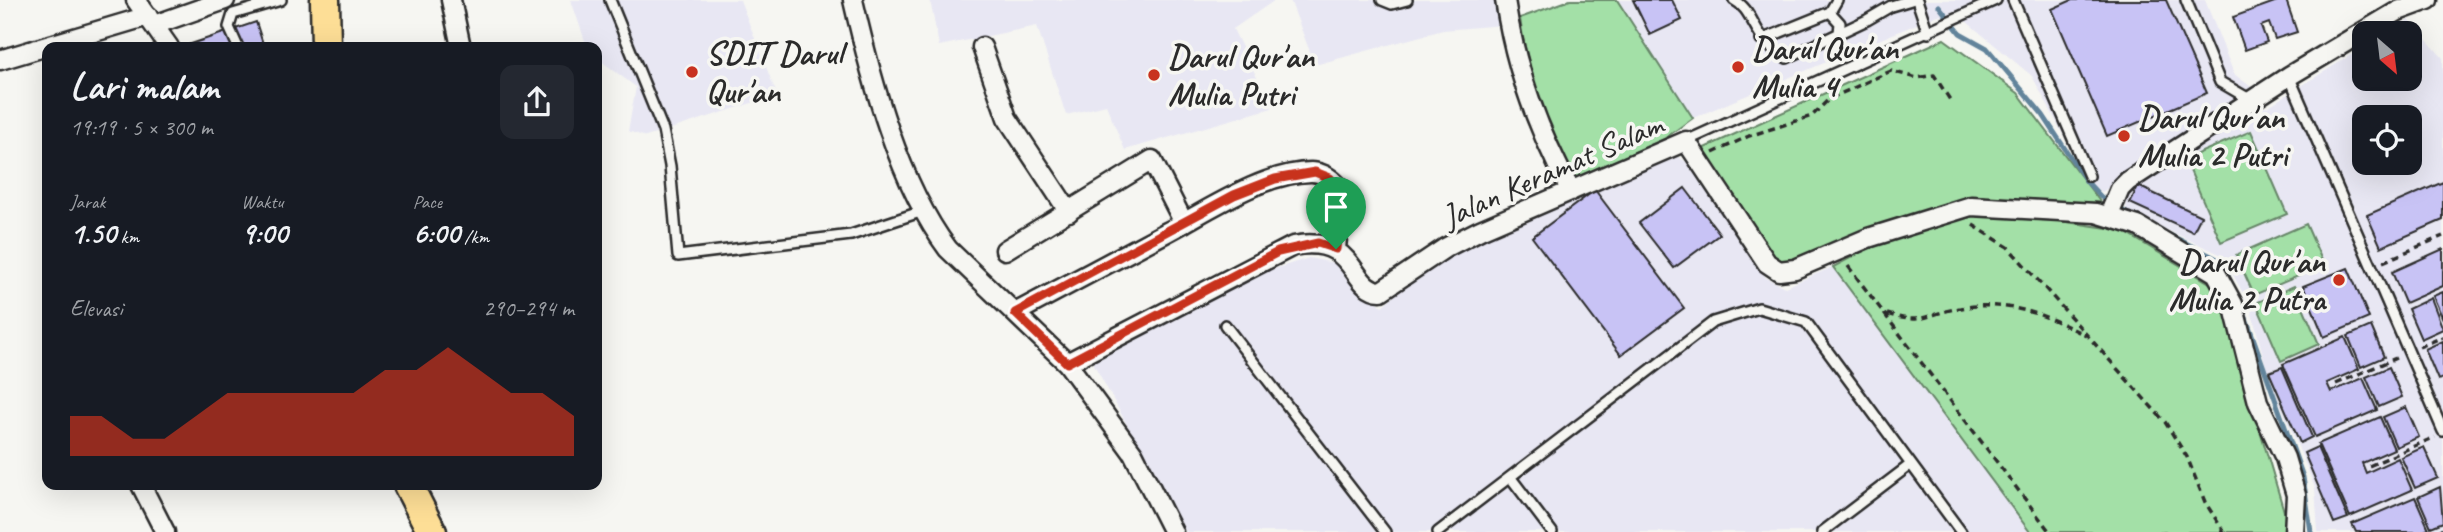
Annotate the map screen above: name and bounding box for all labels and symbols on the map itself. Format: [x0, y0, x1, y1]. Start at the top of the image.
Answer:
north arrow [2352, 21, 2422, 91]
place label: Darul Qur'an Mulia 4 [1752, 27, 1899, 107]
place label: SDIT Darul Qur'an [706, 32, 849, 112]
place label: Darul Qur'an Mulia Putri [1168, 35, 1315, 115]
marker: Darul Qur'an Mulia 4 [1730, 59, 1746, 75]
marker: SDIT Darul Qur'an [684, 64, 700, 80]
marker: Darul Qur'an Mulia Putri [1146, 67, 1162, 83]
place label: Darul Qur'an Mulia 2 Putri [2138, 96, 2292, 176]
street label: Jalan Keramat Salam [1433, 102, 1671, 238]
marker: Darul Qur'an Mulia 2 Putri [2116, 128, 2132, 144]
pin [1306, 177, 1366, 249]
place label: Darul Qur'an Mulia 2 Putra [2169, 240, 2327, 320]
marker: Darul Qur'an Mulia 2 Putra [2331, 272, 2347, 288]

